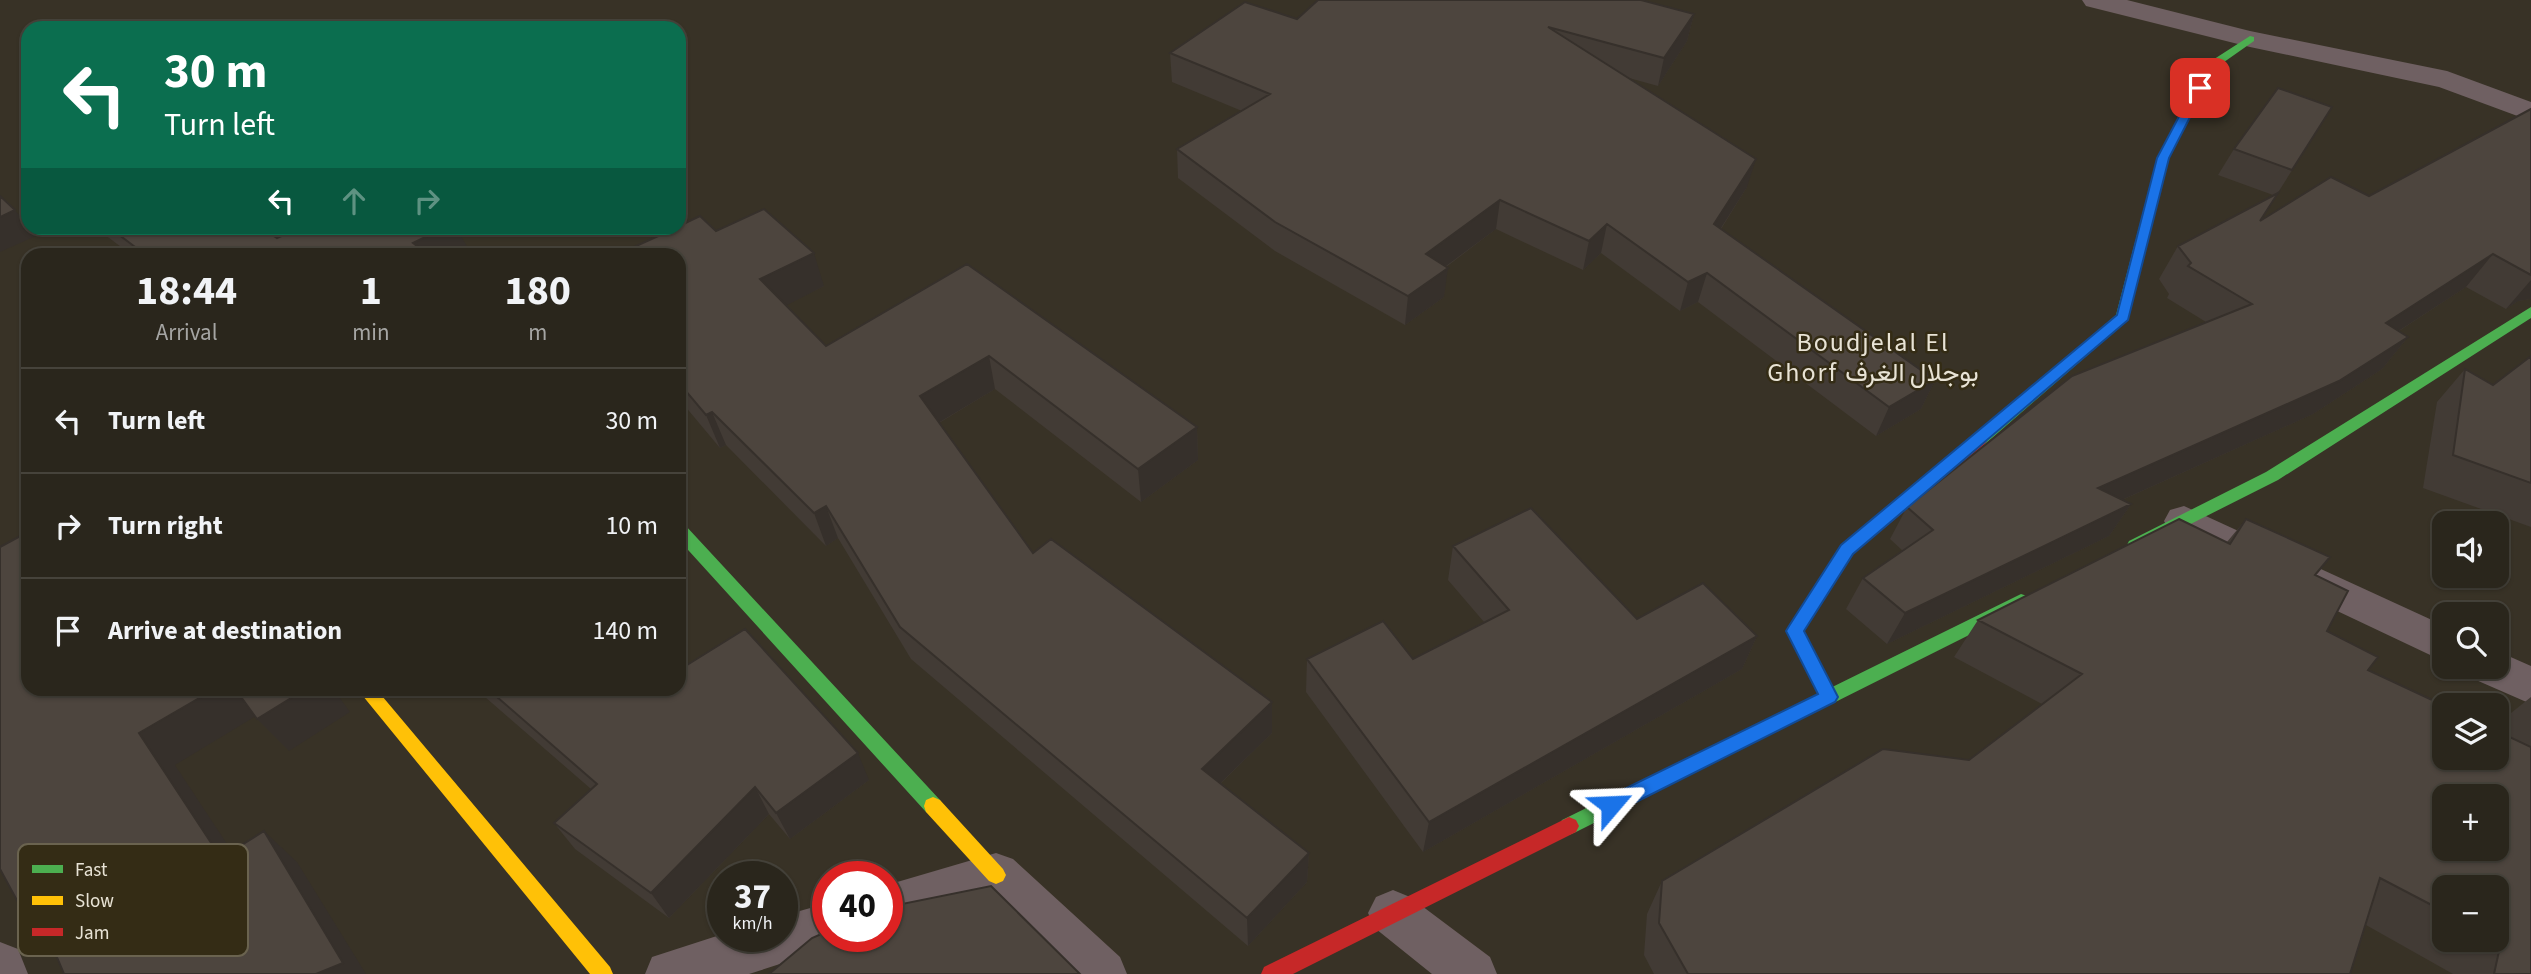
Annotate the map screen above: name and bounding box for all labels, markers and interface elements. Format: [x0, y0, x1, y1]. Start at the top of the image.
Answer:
text: 30 m [164, 37, 268, 107]
icon: left [49, 49, 140, 140]
pin [2170, 58, 2230, 118]
icon: arrive [2181, 69, 2219, 107]
text: Turn left [164, 102, 275, 148]
icon: left [262, 182, 300, 220]
icon: ahead [335, 182, 373, 220]
icon: right [408, 182, 446, 220]
text: 18:44 [136, 261, 237, 321]
text: 1 [360, 261, 382, 321]
text: 180 [504, 261, 571, 321]
text: Arrival [156, 316, 218, 349]
text: min [352, 316, 390, 349]
text: m [528, 316, 547, 349]
district label: Boudjelal El Ghorf بوجلال الغرف [1767, 324, 1979, 391]
icon: left [49, 402, 87, 440]
text: Turn left [108, 402, 205, 439]
text: 30 m [605, 402, 658, 439]
icon: right [49, 507, 87, 545]
text: Turn right [108, 507, 223, 544]
text: 10 m [605, 507, 658, 544]
map controls [2432, 511, 2509, 952]
button: sound [2432, 511, 2509, 588]
button: search [2432, 602, 2509, 679]
icon: arrive [49, 612, 87, 650]
text: Arrive at destination [108, 612, 342, 649]
text: 140 m [592, 612, 658, 649]
button: layers [2432, 693, 2509, 770]
position arrow [1574, 768, 1648, 842]
button: + [2432, 784, 2509, 861]
legend [18, 844, 248, 956]
text: Fast [75, 857, 108, 884]
speed limit sign: 40 [812, 861, 903, 952]
text: 37 [734, 872, 771, 922]
button: − [2432, 875, 2509, 952]
text: Slow [75, 888, 114, 915]
text: km/h [733, 911, 772, 936]
text: Jam [75, 920, 109, 947]

